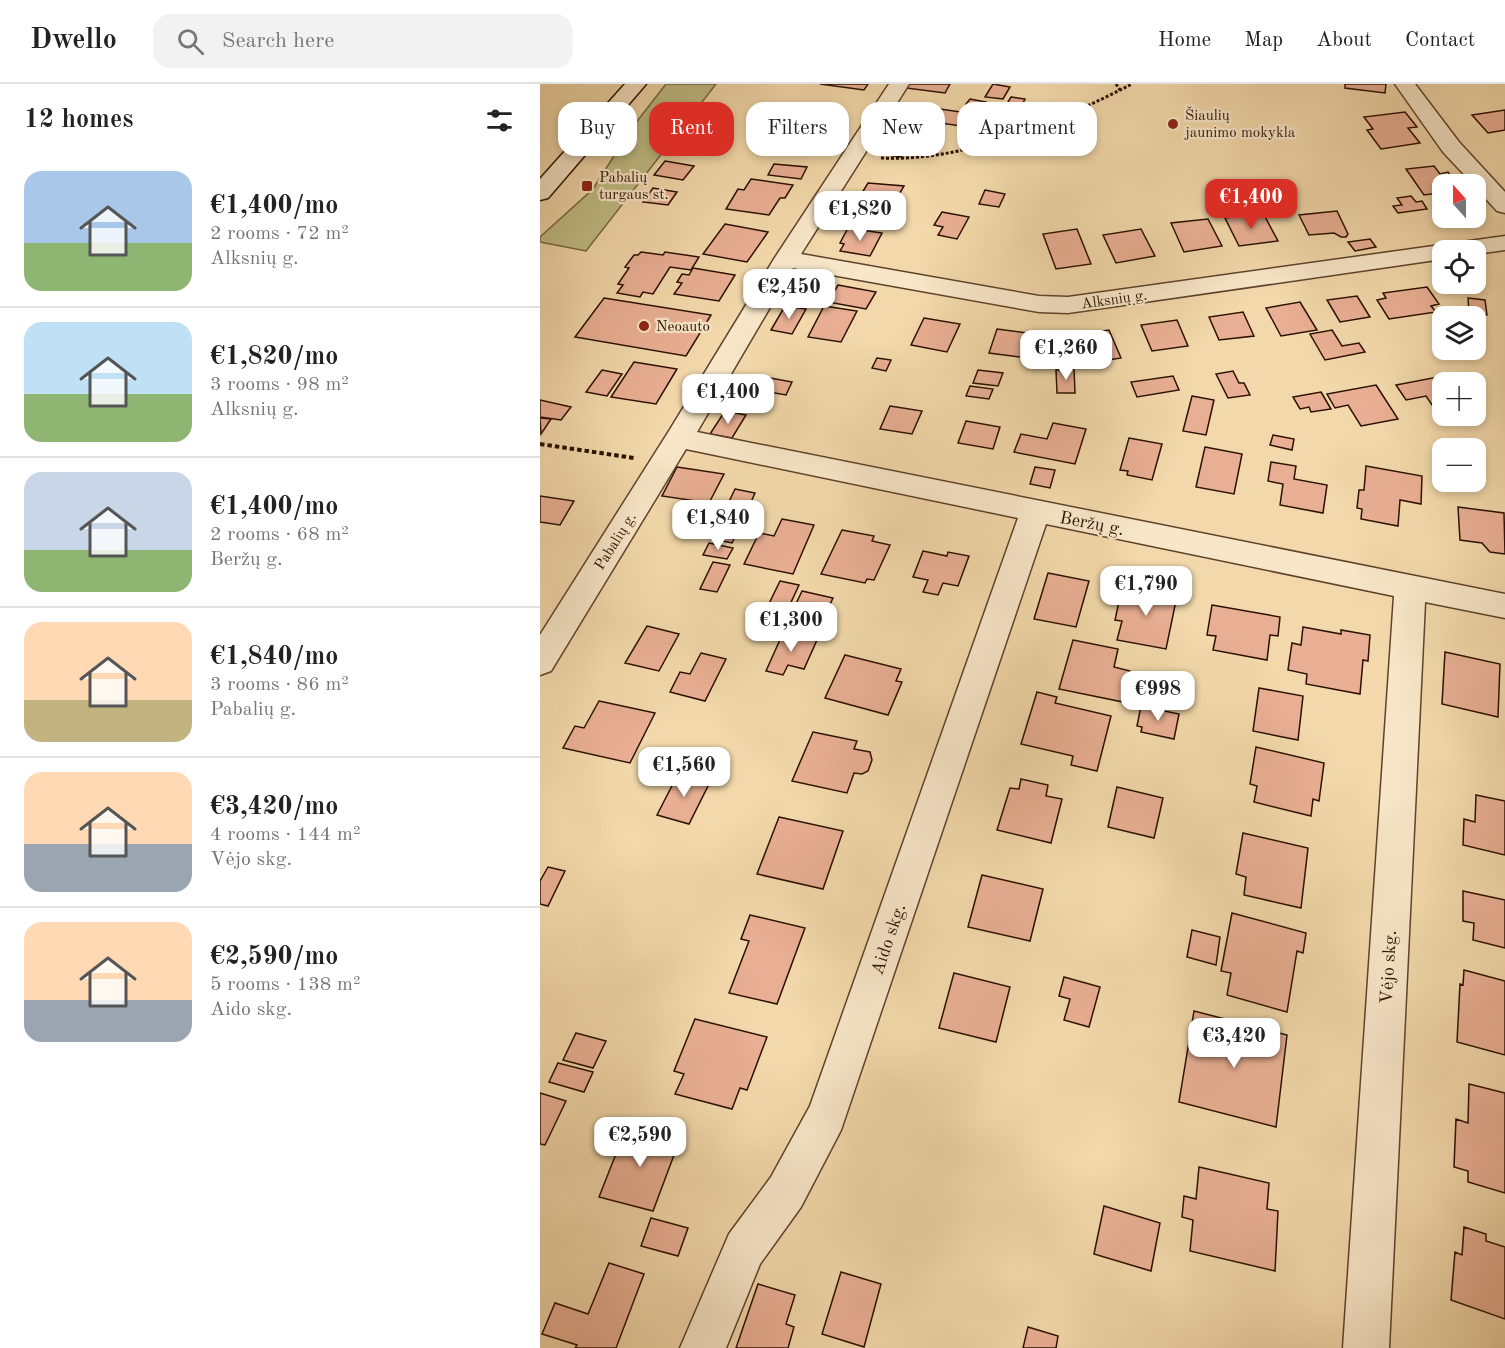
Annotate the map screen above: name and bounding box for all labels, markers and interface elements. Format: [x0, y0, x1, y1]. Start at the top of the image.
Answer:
search box [153, 14, 573, 68]
icon: search [174, 25, 207, 58]
text: Dwello [30, 27, 117, 55]
text: Search here [222, 30, 334, 52]
text: Home [1158, 30, 1211, 51]
text: Map [1244, 30, 1283, 51]
text: About [1316, 30, 1372, 51]
text: Contact [1405, 30, 1475, 51]
chip: Buy [558, 102, 637, 156]
chip: Rent [649, 102, 734, 156]
chip: Filters [746, 102, 849, 156]
chip: New [861, 102, 945, 156]
chip: Apartment [957, 102, 1097, 156]
icon: filters [483, 104, 516, 137]
place label: Šiaulių jaunimo mokykla [1184, 106, 1296, 141]
text: 12 homes [24, 107, 133, 133]
marker: Šiaulių jaunimo mokykla [1166, 117, 1180, 131]
place label: Pabalių turgaus st. [599, 171, 669, 203]
north arrow [1432, 174, 1486, 228]
map controls [1432, 174, 1486, 492]
marker: Pabalių turgaus st. [580, 179, 594, 193]
pin: €1,400 [1202, 179, 1300, 230]
text: €1,400 [1219, 188, 1283, 208]
pin: €1,820 [811, 191, 909, 242]
text: €1,400/mo [210, 193, 338, 219]
icon: home [72, 195, 144, 267]
text: €1,820 [828, 200, 892, 220]
text: 2 rooms · 72 m² [210, 224, 349, 244]
button: locate [1432, 240, 1486, 294]
text: Alksnių g. [210, 249, 299, 269]
pin: €2,450 [740, 269, 838, 320]
text: €2,450 [757, 278, 821, 298]
street label: Alksnių g. [1080, 288, 1148, 313]
button: layers [1432, 306, 1486, 360]
marker: Neoauto [637, 319, 651, 333]
place label: Neoauto [656, 320, 710, 335]
pin: €1,260 [1017, 330, 1115, 381]
text: €1,260 [1034, 339, 1098, 359]
text: €1,820/mo [210, 344, 338, 370]
icon: home [72, 346, 144, 418]
button: + [1432, 372, 1486, 426]
pin: €1,400 [679, 374, 777, 425]
text: 3 rooms · 98 m² [210, 375, 349, 395]
text: €1,400 [696, 383, 760, 403]
text: Alksnių g. [210, 400, 299, 420]
button: − [1432, 438, 1486, 492]
text: €1,400/mo [210, 494, 338, 520]
icon: home [72, 496, 144, 568]
pin: €1,840 [669, 500, 767, 551]
text: €1,840 [686, 509, 750, 529]
street label: Beržų g. [1058, 509, 1126, 539]
street label: Pabalių g. [593, 510, 640, 573]
text: 2 rooms · 68 m² [210, 525, 349, 545]
text: Beržų g. [210, 550, 283, 570]
pin: €1,790 [1097, 566, 1195, 617]
text: €1,790 [1114, 575, 1178, 595]
pin: €1,300 [742, 602, 840, 653]
text: €1,300 [759, 611, 823, 631]
text: €1,840/mo [210, 644, 338, 670]
icon: home [72, 646, 144, 718]
pin: €998 [1122, 671, 1194, 722]
text: 3 rooms · 86 m² [210, 675, 349, 695]
text: €998 [1135, 680, 1181, 700]
text: Pabalių g. [210, 700, 296, 720]
pin: €1,560 [635, 747, 733, 798]
text: €1,560 [652, 756, 716, 776]
text: €3,420/mo [210, 794, 338, 820]
icon: home [72, 796, 144, 868]
text: 4 rooms · 144 m² [210, 825, 360, 845]
text: Vėjo skg. [210, 850, 292, 870]
street label: Aido skg. [868, 901, 909, 977]
street label: Vėjo skg. [1378, 930, 1400, 1004]
text: €2,590/mo [210, 944, 338, 970]
icon: home [72, 946, 144, 1018]
text: 5 rooms · 138 m² [210, 975, 360, 995]
text: Aido skg. [210, 1000, 292, 1020]
pin: €3,420 [1185, 1018, 1283, 1069]
text: €3,420 [1202, 1027, 1266, 1047]
pin: €2,590 [591, 1117, 689, 1168]
text: €2,590 [608, 1126, 672, 1146]

